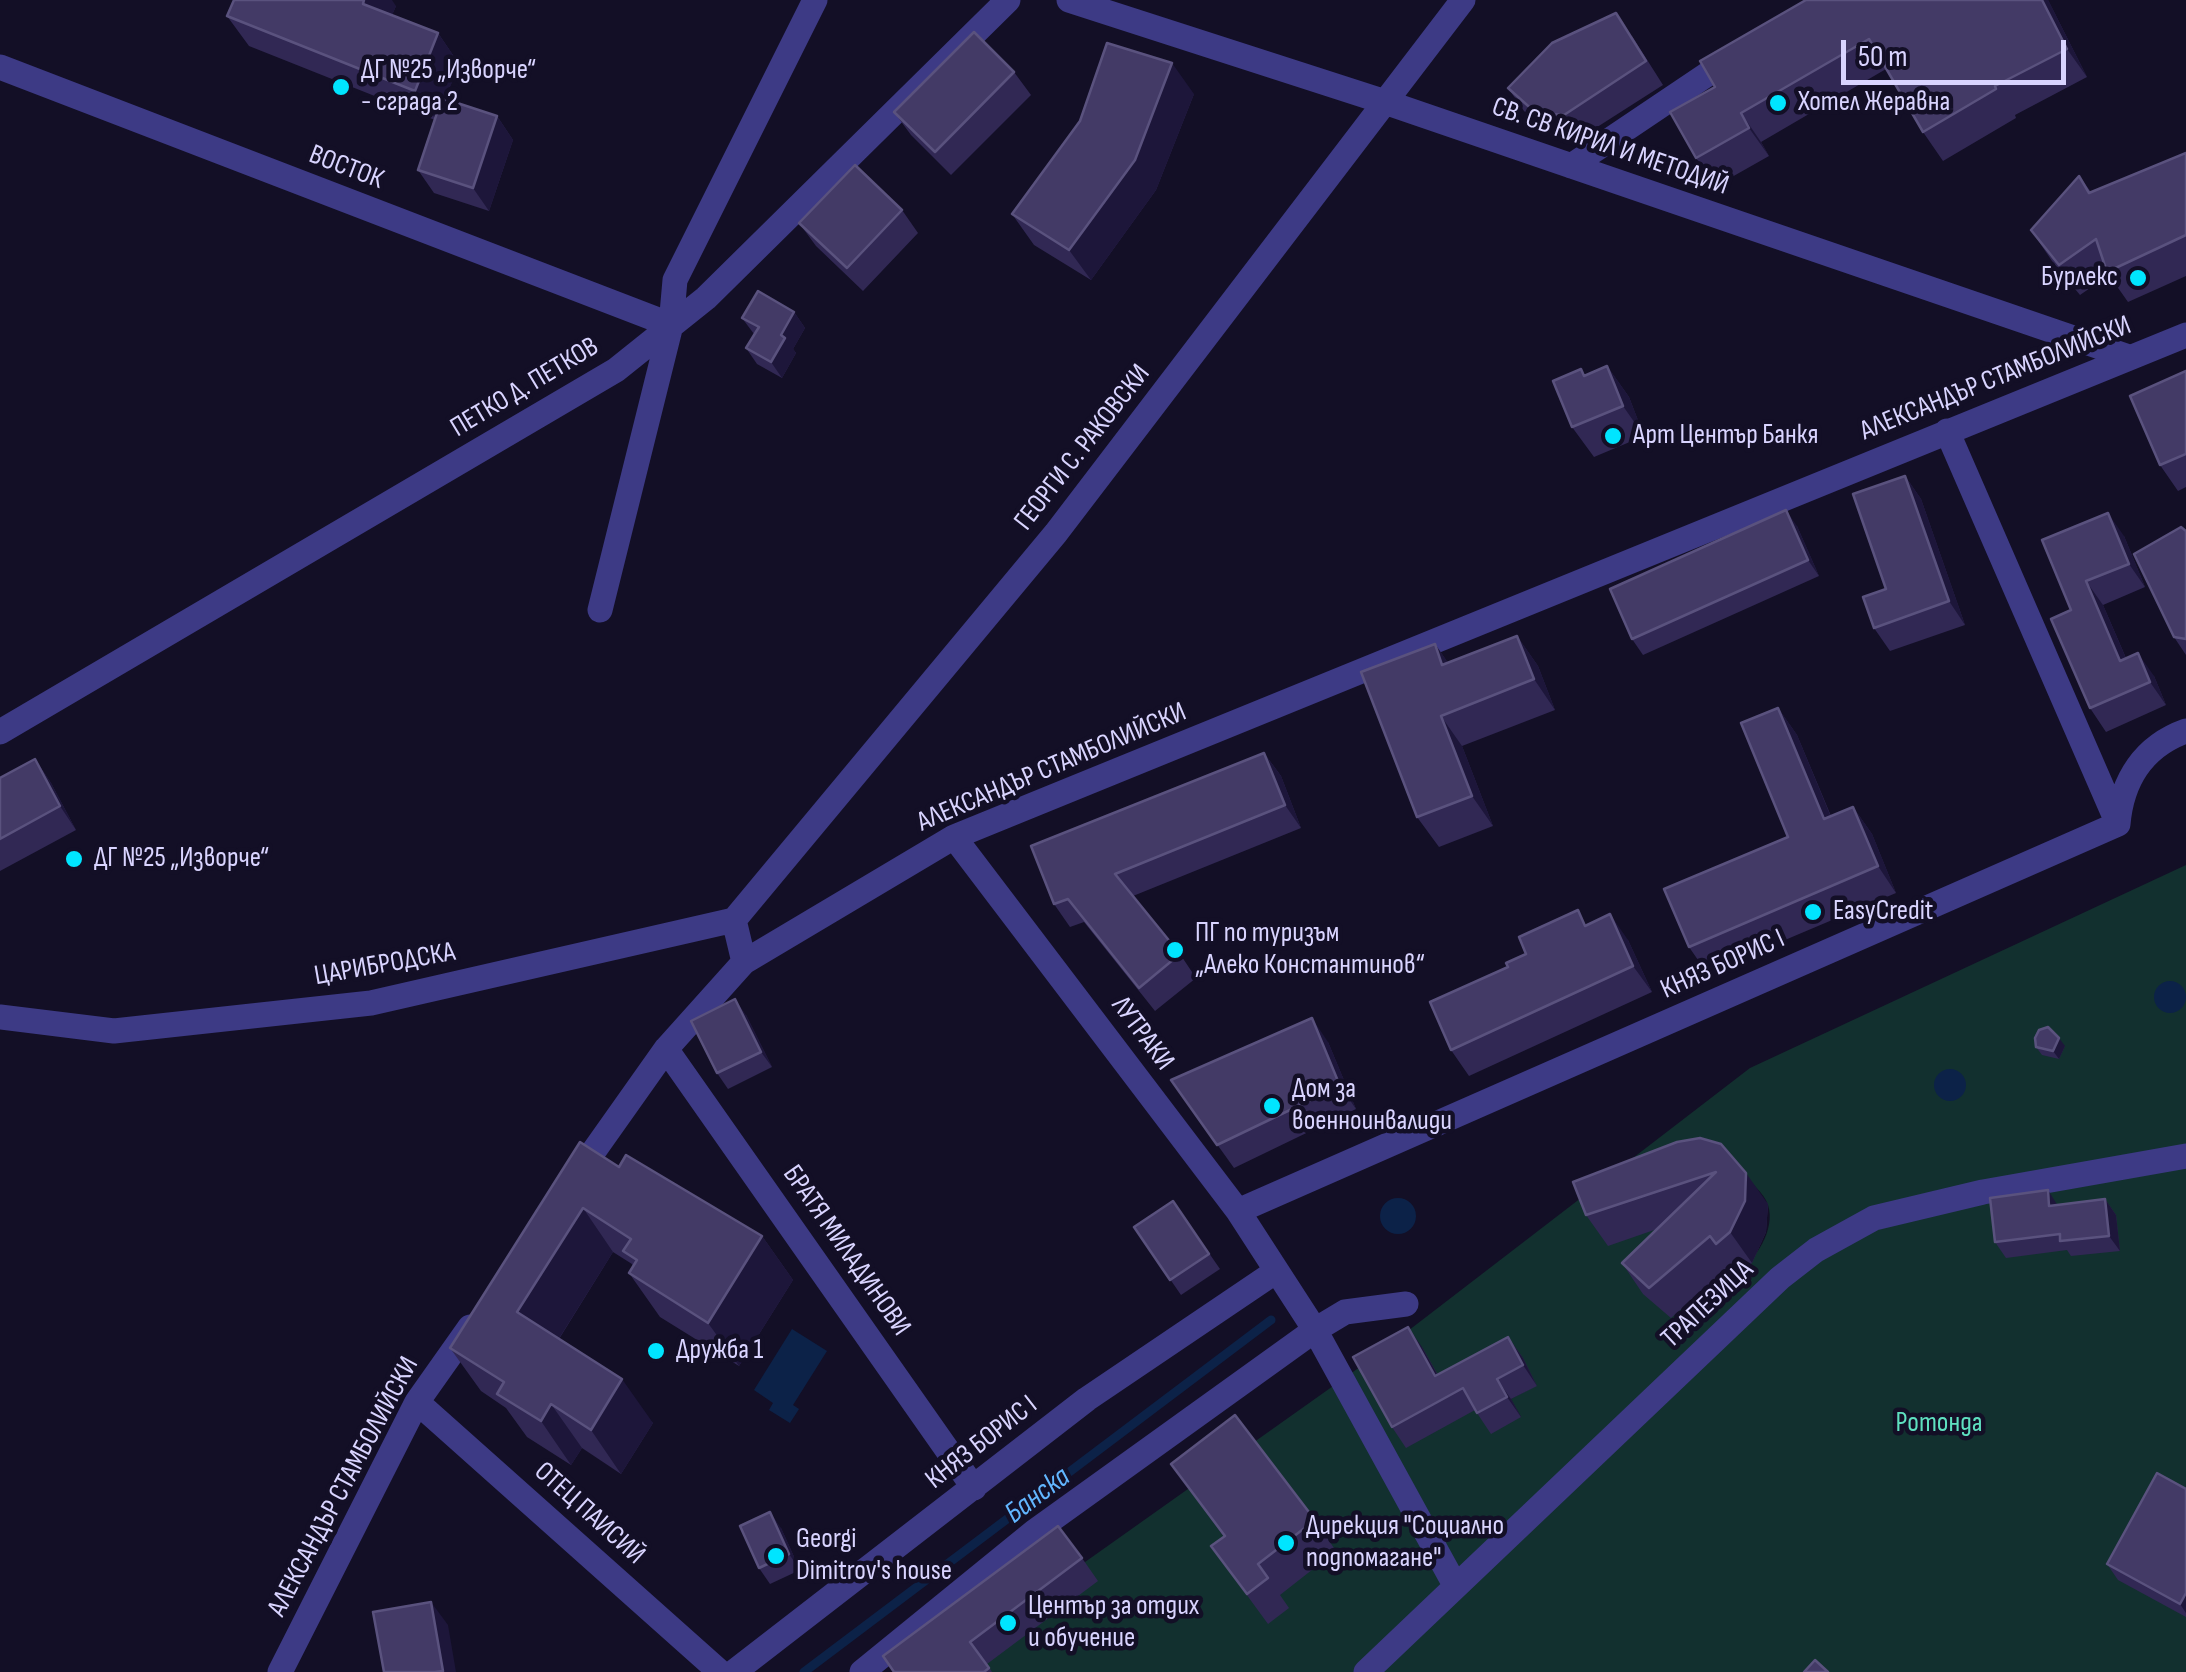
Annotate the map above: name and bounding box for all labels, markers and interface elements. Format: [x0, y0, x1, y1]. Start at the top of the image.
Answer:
scale bar [1846, 20, 2071, 82]
text: 50 m [1858, 39, 1907, 75]
place label: ДГ №25 „Изворче“ - сграда 2 [361, 54, 536, 120]
marker: ДГ №25 „Изворче“ - сграда 2 [330, 76, 352, 98]
place label: Хотел Жеравна [1798, 86, 1950, 120]
street label: СВ. СВ КИРИЛ И МЕТОДИЙ [1487, 91, 1733, 203]
marker: Хотел Жеравна [1767, 92, 1789, 114]
street label: ВОСТОК [304, 139, 388, 197]
place label: Бурлекс [2041, 261, 2118, 295]
marker: Бурлекс [2127, 267, 2149, 289]
street label: АЛЕКСАНДЪР СТАМБОЛИЙСКИ [1856, 309, 2136, 449]
street label: ПЕТКО Д. ПЕТКОВ [445, 331, 605, 445]
street label: ГЕОРГИ С. РАКОВСКИ [1008, 359, 1158, 537]
place label: Арт Център Банкя [1633, 419, 1818, 453]
marker: Арт Център Банкя [1602, 425, 1624, 447]
street label: АЛЕКСАНДЪР СТАМБОЛИЙСКИ [912, 696, 1192, 840]
place label: ДГ №25 „Изворче“ [94, 842, 269, 876]
marker: ДГ №25 „Изворче“ [63, 848, 85, 870]
place label: EasyCredit [1833, 895, 1933, 929]
marker: EasyCredit [1802, 901, 1824, 923]
place label: ПГ по туризъм „Алеко Константинов“ [1195, 917, 1425, 983]
street label: КНЯЗ БОРИС I [1656, 923, 1790, 1007]
street label: ЦАРИБРОДСКА [312, 936, 458, 994]
marker: ПГ по туризъм „Алеко Константинов“ [1164, 939, 1186, 961]
street label: ЛУТРАКИ [1103, 990, 1181, 1078]
place label: Дом за военноинвалиди [1292, 1073, 1452, 1139]
marker: Дом за военноинвалиди [1261, 1095, 1283, 1117]
street label: БРАТЯ МИЛАДИНОВИ [775, 1159, 917, 1343]
street label: ТРАПЕЗИЦА [1655, 1254, 1761, 1356]
place label: Дружба 1 [676, 1334, 763, 1368]
marker: Дружба 1 [645, 1340, 667, 1362]
street label: АЛЕКСАНДЪР СТАМБОЛИЙСКИ [261, 1351, 427, 1623]
street label: КНЯЗ БОРИС I [920, 1389, 1044, 1497]
park label: Ротонда [1895, 1407, 1983, 1441]
street label: ОТЕЦ ПАИСИЙ [527, 1456, 651, 1572]
water label: Банска [998, 1460, 1078, 1532]
place label: Дирекция "Социално подпомагане" [1306, 1510, 1504, 1576]
place label: Georgi Dimitrov's house [796, 1523, 952, 1589]
marker: Дирекция "Социално подпомагане" [1275, 1532, 1297, 1554]
marker: Georgi Dimitrov's house [765, 1545, 787, 1567]
place label: Център за отдих и обучение [1028, 1590, 1199, 1656]
marker: Център за отдих и обучение [997, 1612, 1019, 1634]

